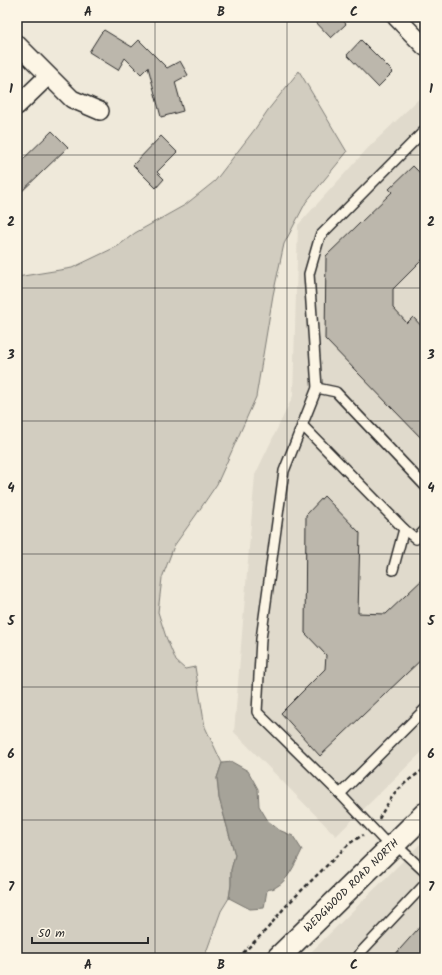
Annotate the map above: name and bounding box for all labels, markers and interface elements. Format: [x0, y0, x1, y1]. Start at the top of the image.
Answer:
text: A [84, 2, 92, 23]
text: B [217, 2, 225, 23]
text: C [350, 2, 358, 23]
text: 1 [9, 79, 13, 100]
text: 1 [429, 79, 433, 100]
text: 2 [7, 212, 15, 233]
text: 2 [427, 212, 435, 233]
text: 3 [6, 345, 15, 366]
text: 3 [426, 345, 435, 366]
text: 4 [7, 478, 15, 499]
text: 4 [427, 478, 435, 499]
text: 5 [7, 611, 16, 632]
text: 5 [427, 611, 436, 632]
text: 6 [7, 744, 15, 765]
text: 6 [427, 744, 435, 765]
street label: WEDGWOOD ROAD NORTH [300, 835, 404, 937]
text: 7 [8, 877, 15, 898]
text: 7 [428, 877, 435, 898]
scale bar [32, 919, 148, 945]
text: 50 m [38, 924, 65, 943]
text: A [84, 955, 92, 975]
text: B [217, 955, 225, 975]
text: C [350, 955, 358, 975]

